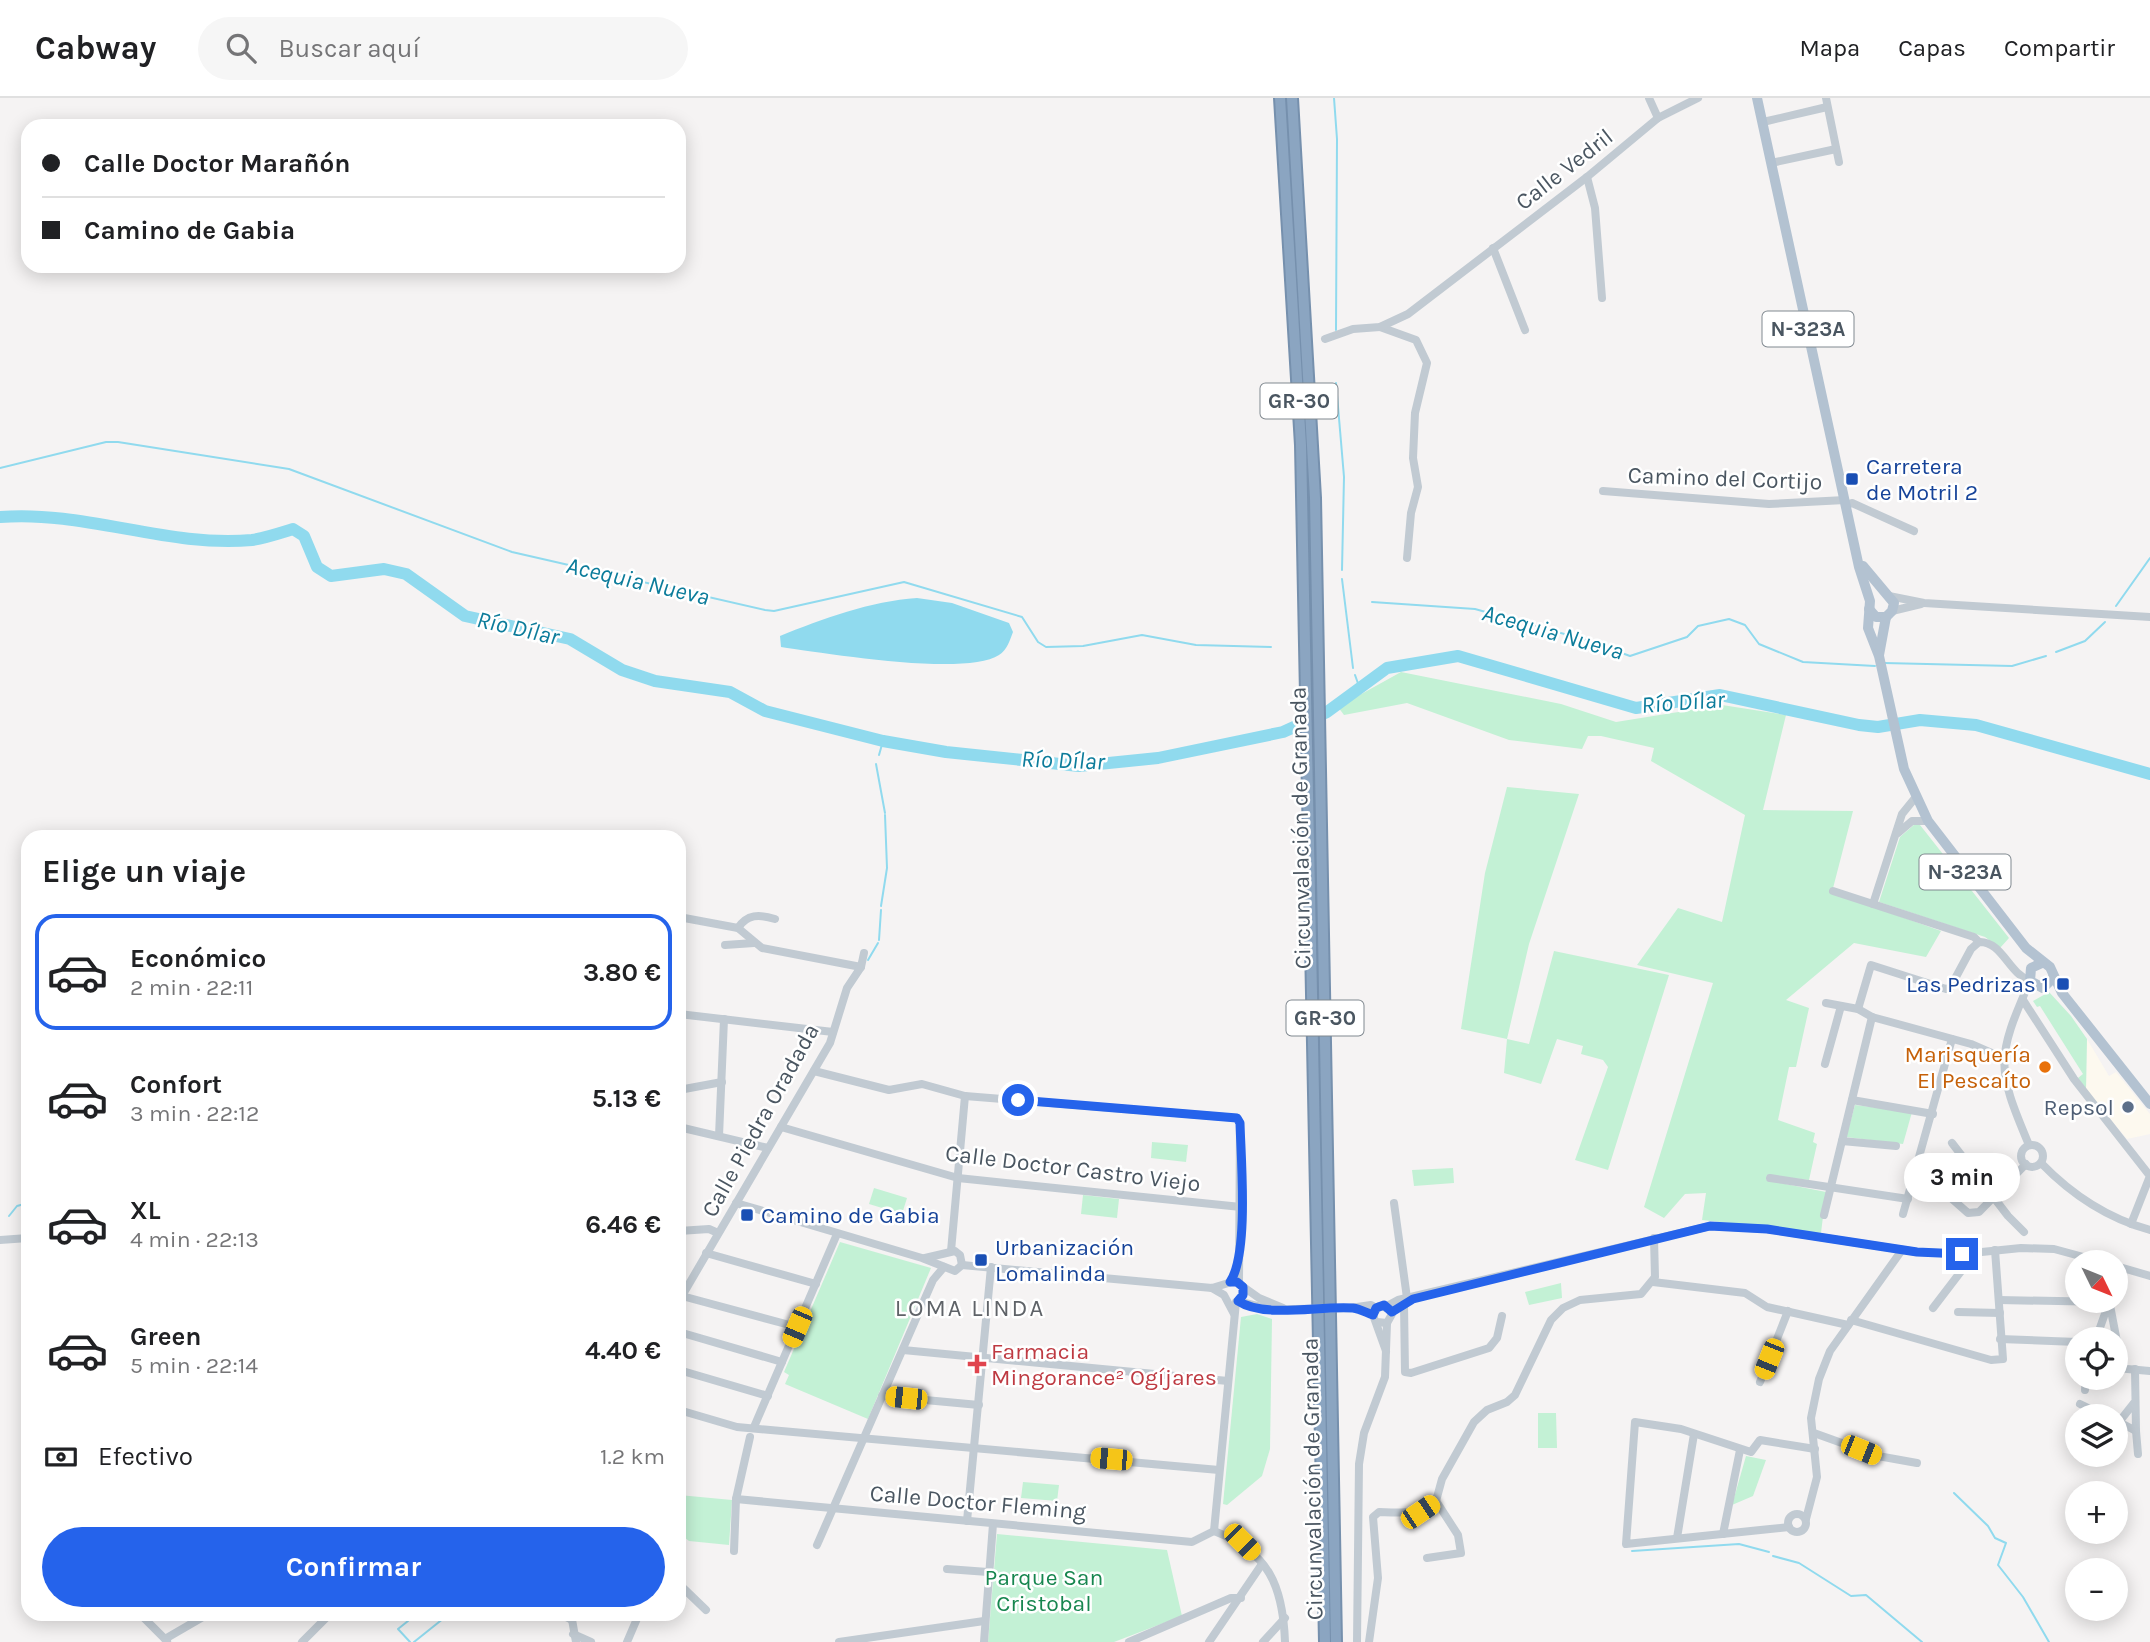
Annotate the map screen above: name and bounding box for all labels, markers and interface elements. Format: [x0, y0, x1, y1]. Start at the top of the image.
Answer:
search box [198, 17, 688, 80]
text: Cabway [35, 29, 156, 67]
icon: search [222, 29, 260, 67]
text: Buscar aquí [278, 33, 420, 64]
text: Mapa [1799, 34, 1860, 62]
text: Capas [1898, 34, 1966, 62]
text: Compartir [2004, 34, 2115, 62]
street label: Calle Vedril [1510, 123, 1618, 216]
text: Calle Doctor Marañón [84, 148, 350, 179]
text: Camino de Gabia [84, 215, 295, 246]
road number: N-323A [1762, 312, 1854, 346]
road number: GR-30 [1260, 384, 1338, 418]
place label: Carretera de Motril 2 [1866, 453, 1978, 506]
street label: Camino del Cortijo [1627, 462, 1823, 495]
marker: Carretera de Motril 2 [1844, 471, 1860, 487]
water label: Acequia Nueva [564, 551, 712, 611]
water label: Acequia Nueva [1479, 598, 1627, 666]
water label: Río Dílar [474, 605, 563, 651]
water label: Río Dílar [1640, 685, 1727, 719]
street label: Circunvalación de Granada [1285, 687, 1316, 969]
water label: Río Dílar [1021, 745, 1106, 775]
text: Elige un viaje [42, 853, 246, 890]
road number: N-323A [1920, 854, 2010, 890]
icon: car [46, 941, 109, 1004]
text: Económico [130, 943, 266, 974]
text: 3.80 € [583, 957, 661, 988]
place label: Las Pedrizas 1 [1906, 971, 2049, 998]
text: 2 min · 22:11 [130, 974, 253, 1001]
marker: Las Pedrizas 1 [2055, 976, 2071, 992]
road number: GR-30 [1286, 1000, 1364, 1035]
street label: Calle Piedra Oradada [696, 1019, 825, 1222]
place label: Marisquería El Pescaíto [1905, 1041, 2031, 1094]
marker: Marisquería El Pescaíto [2037, 1059, 2053, 1075]
icon: car [46, 1067, 109, 1130]
text: Confort [130, 1069, 222, 1100]
text: 5.13 € [592, 1083, 661, 1114]
route start [1002, 1084, 1034, 1116]
place label: Repsol [2044, 1094, 2114, 1121]
marker: Repsol [2120, 1099, 2136, 1115]
text: 3 min · 22:12 [130, 1100, 259, 1127]
street label: Calle Doctor Castro Viejo [944, 1139, 1202, 1198]
callout: 3 min [1904, 1152, 2020, 1202]
text: 3 min [1930, 1164, 1994, 1191]
icon: car [46, 1193, 109, 1256]
text: XL [130, 1195, 161, 1226]
place label: Camino de Gabia [761, 1202, 940, 1229]
marker: Camino de Gabia [739, 1207, 755, 1223]
text: 6.46 € [585, 1209, 661, 1240]
text: 4 min · 22:13 [130, 1226, 259, 1253]
place label: Urbanización Lomalinda [995, 1234, 1134, 1287]
route end [1946, 1238, 1978, 1270]
north arrow [2065, 1250, 2128, 1312]
map controls [2065, 1250, 2128, 1621]
marker: Urbanización Lomalinda [973, 1252, 989, 1268]
district label: LOMA LINDA [895, 1294, 1045, 1322]
car [780, 1304, 815, 1350]
icon: car [46, 1319, 109, 1382]
text: Green [130, 1321, 202, 1352]
button: locate [2065, 1327, 2128, 1390]
text: 4.40 € [585, 1335, 661, 1366]
car [1752, 1336, 1787, 1382]
place label: Farmacia Mingorance² Ogíjares [991, 1338, 1217, 1391]
street label: Circunvalación de Granada [1297, 1338, 1328, 1620]
text: 5 min · 22:14 [130, 1352, 258, 1379]
marker: Farmacia Mingorance² Ogíjares [969, 1356, 985, 1372]
car [885, 1385, 928, 1411]
button: layers [2065, 1404, 2128, 1467]
car [1838, 1432, 1885, 1468]
icon: cash [42, 1438, 80, 1476]
text: Efectivo [98, 1441, 193, 1472]
text: 1.2 km [600, 1443, 665, 1470]
car [1090, 1447, 1133, 1471]
street label: Calle Doctor Fleming [869, 1480, 1087, 1525]
button: + [2065, 1481, 2128, 1544]
car [1397, 1492, 1444, 1532]
car [1220, 1520, 1265, 1564]
button: Confirmar [42, 1527, 665, 1607]
button: − [2065, 1558, 2128, 1621]
park label: Parque San Cristobal [985, 1564, 1103, 1617]

